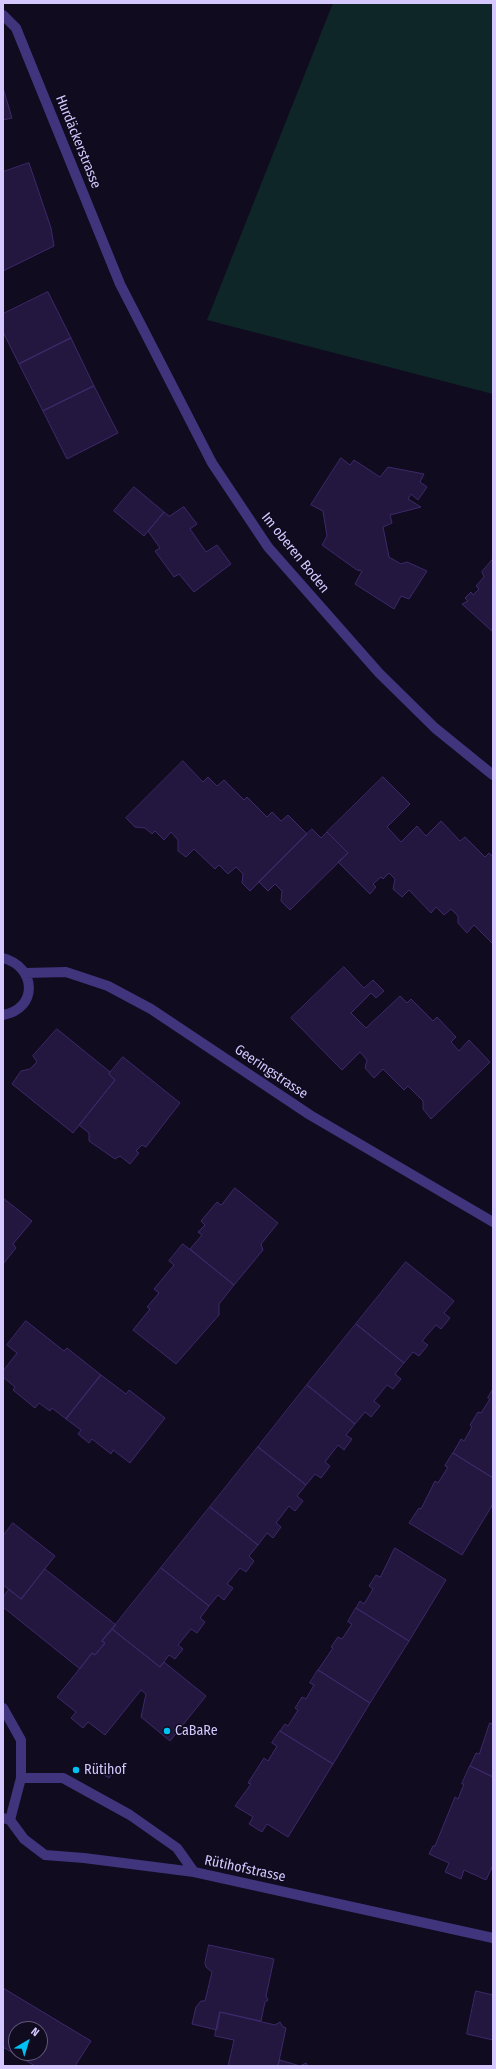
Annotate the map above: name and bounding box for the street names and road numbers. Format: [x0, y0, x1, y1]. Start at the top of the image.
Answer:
street label: Hurdäckerstrasse [52, 93, 104, 191]
street label: Im oberen Boden [258, 509, 332, 597]
street label: Geeringstrasse [231, 1041, 311, 1103]
street label: Rütihofstrasse [203, 1852, 287, 1886]

